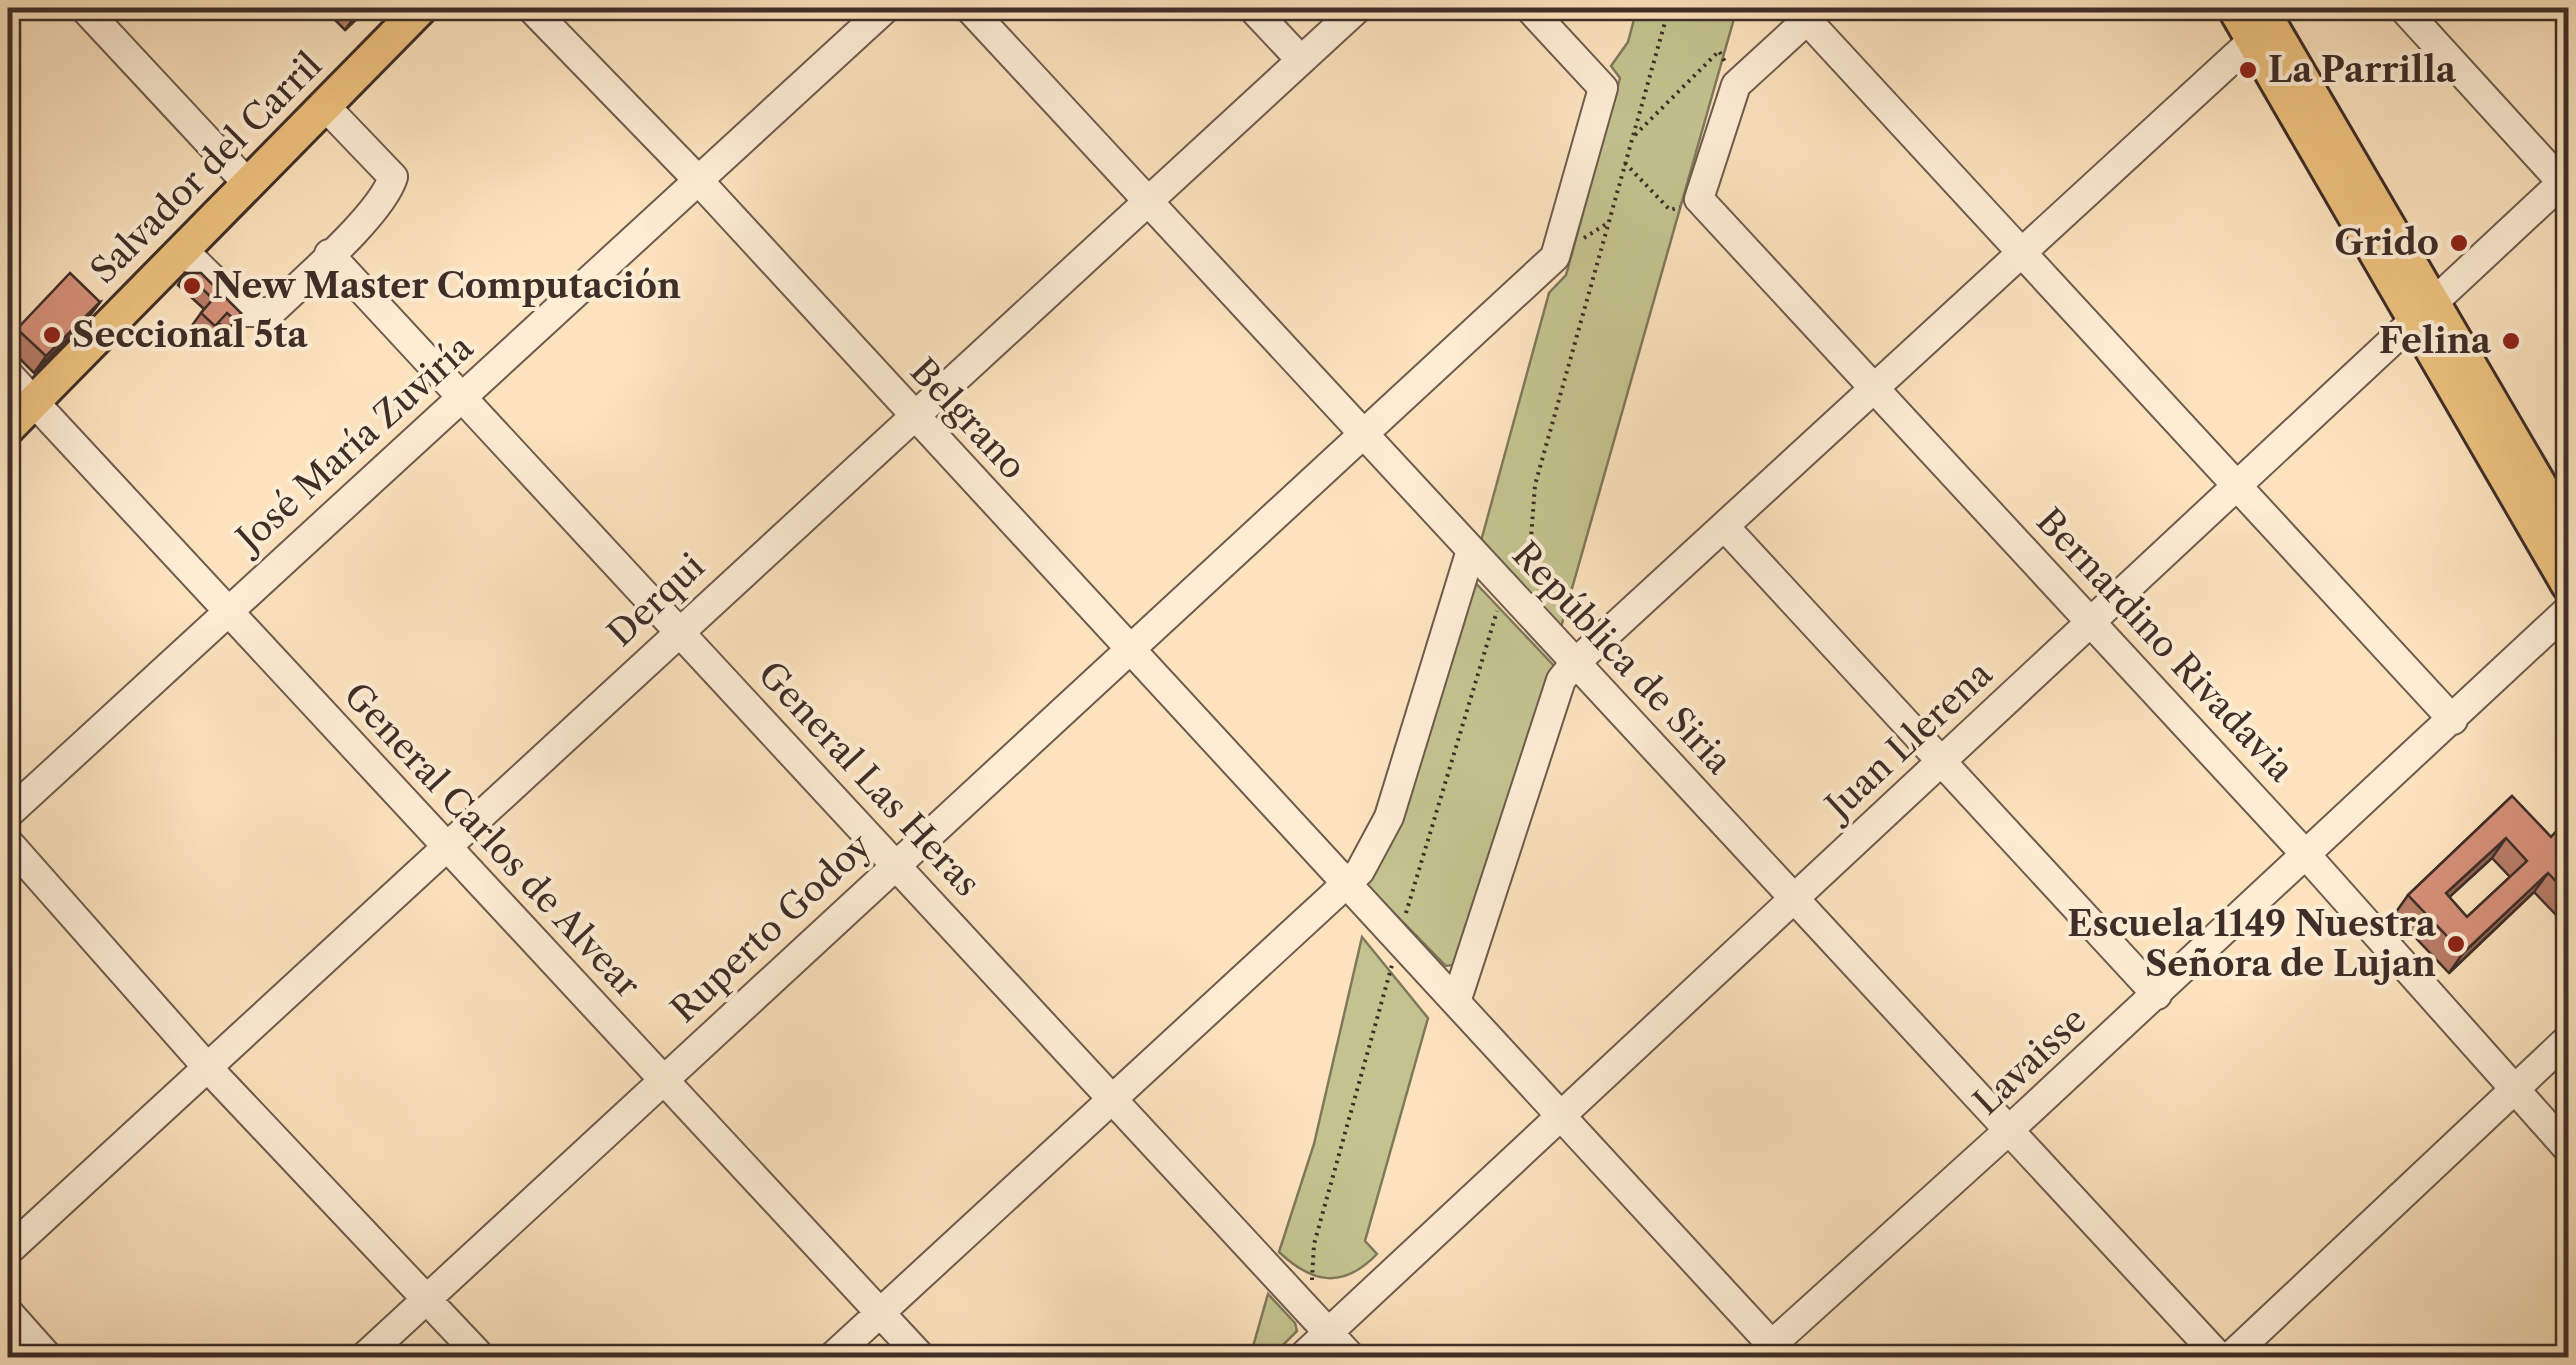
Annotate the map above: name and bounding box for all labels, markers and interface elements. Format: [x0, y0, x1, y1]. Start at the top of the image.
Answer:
street label: Salvador del Carril [81, 43, 330, 292]
place label: La Parrilla [2268, 48, 2457, 91]
marker: La Parrilla [2237, 59, 2259, 81]
place label: Grido [2334, 221, 2439, 264]
marker: Grido [2448, 232, 2470, 254]
place label: New Master Computación [212, 264, 681, 307]
marker: New Master Computación [181, 275, 203, 297]
place label: Seccional 5ta [72, 313, 308, 356]
place label: Felina [2379, 319, 2492, 362]
marker: Seccional 5ta [41, 324, 63, 346]
street label: José María Zuviría [224, 325, 482, 563]
marker: Felina [2500, 330, 2522, 352]
street label: Belgrano [902, 349, 1035, 488]
street label: Bernardino Rivadavia [2028, 499, 2303, 790]
street label: República de Siria [1504, 533, 1741, 783]
street label: Derqui [599, 544, 713, 655]
street label: General Las Heras [750, 652, 989, 905]
street label: Juan Llerena [1813, 652, 2001, 831]
street label: General Carlos de Alvear [335, 674, 650, 1006]
street label: Ruperto Godoy [662, 824, 880, 1031]
place label: Escuela 1149 Nuestra Señora de Lujan [2067, 902, 2437, 985]
marker: Escuela 1149 Nuestra Señora de Lujan [2445, 933, 2467, 955]
street label: Lavaisse [1965, 998, 2095, 1123]

